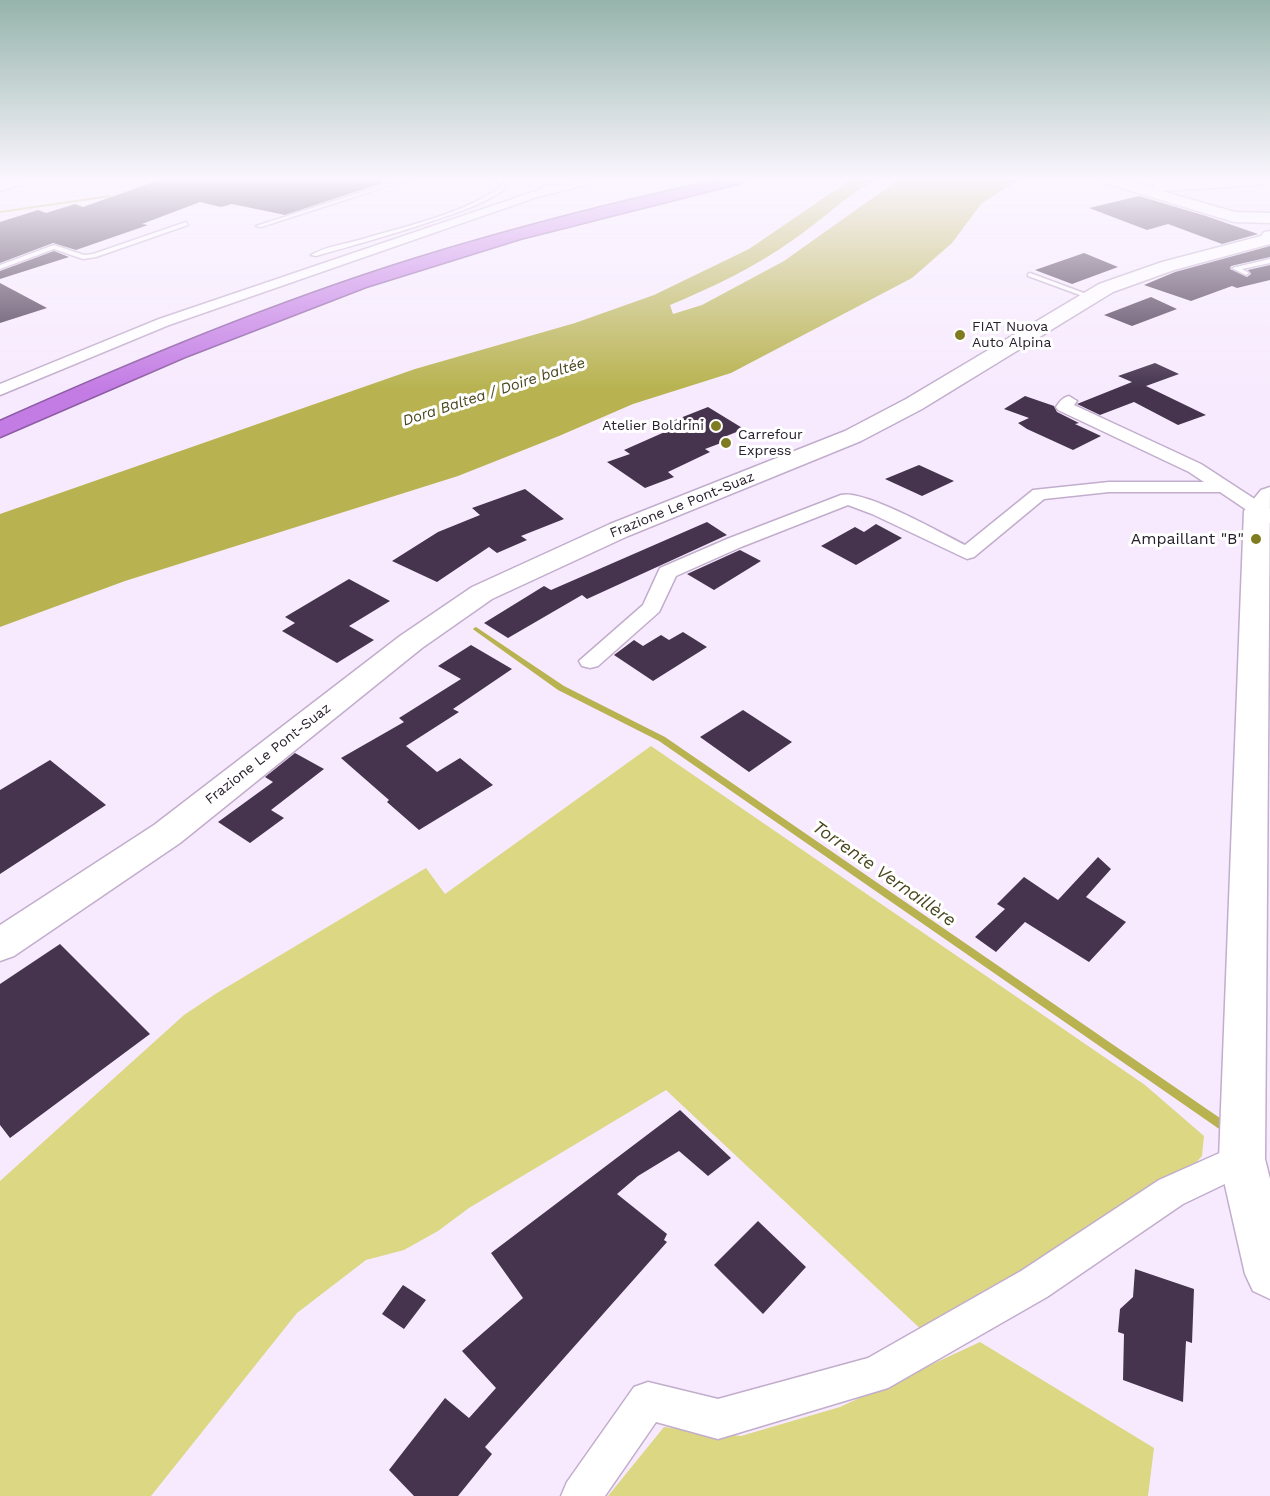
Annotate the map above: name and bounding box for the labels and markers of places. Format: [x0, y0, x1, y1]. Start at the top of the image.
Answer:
place label: FIAT Nuova Auto Alpina [972, 319, 1051, 352]
marker: FIAT Nuova Auto Alpina [953, 328, 967, 342]
place label: Atelier Boldrini [602, 418, 704, 434]
marker: Atelier Boldrini [709, 419, 723, 433]
place label: Carrefour Express [738, 427, 803, 460]
marker: Carrefour Express [719, 436, 733, 450]
place label: Ampaillant "B" [1131, 529, 1244, 549]
marker: Ampaillant "B" [1249, 532, 1263, 546]

